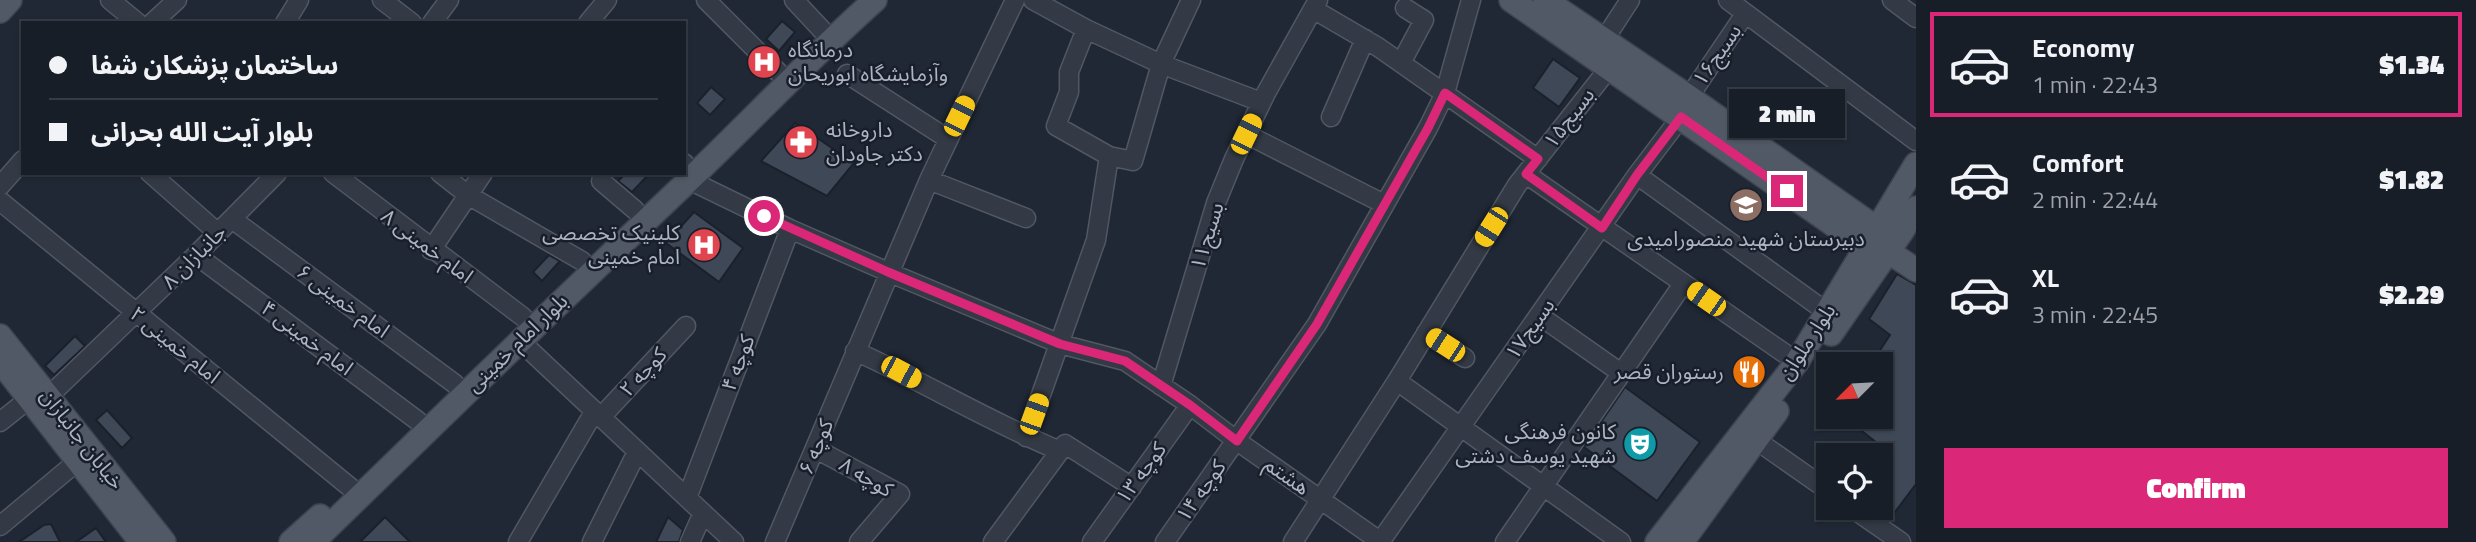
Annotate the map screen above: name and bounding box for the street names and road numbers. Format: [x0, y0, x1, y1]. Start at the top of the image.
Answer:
street label: بسیج۱۶ [1684, 17, 1749, 92]
street label: بسیج۱۵ [1535, 80, 1602, 155]
street label: بسیج۱۱ [1181, 198, 1231, 273]
street label: امام خمینی ۸ [374, 200, 481, 291]
street label: جانبازان ۸ [153, 216, 233, 296]
street label: امام خمینی ۶ [290, 255, 397, 346]
street label: بلوار امام خمینی [458, 285, 575, 400]
street label: بسیج۱۷ [1496, 291, 1562, 366]
street label: امام خمینی ۴ [254, 292, 361, 383]
street label: بلوار ملوان [1769, 297, 1843, 386]
street label: امام خمینی ۲ [123, 298, 228, 392]
street label: کوچه ۴ [712, 330, 762, 395]
street label: کوچه ۲ [611, 339, 674, 403]
street label: خیابان جانبازان [33, 381, 133, 496]
street label: کوچه ۶ [789, 413, 841, 479]
street label: کوچه ۱۳ [1107, 434, 1174, 510]
street label: کوچه ۸ [833, 448, 900, 505]
street label: هشتم [1258, 448, 1317, 502]
street label: کوچه ۱۴ [1167, 452, 1233, 528]

